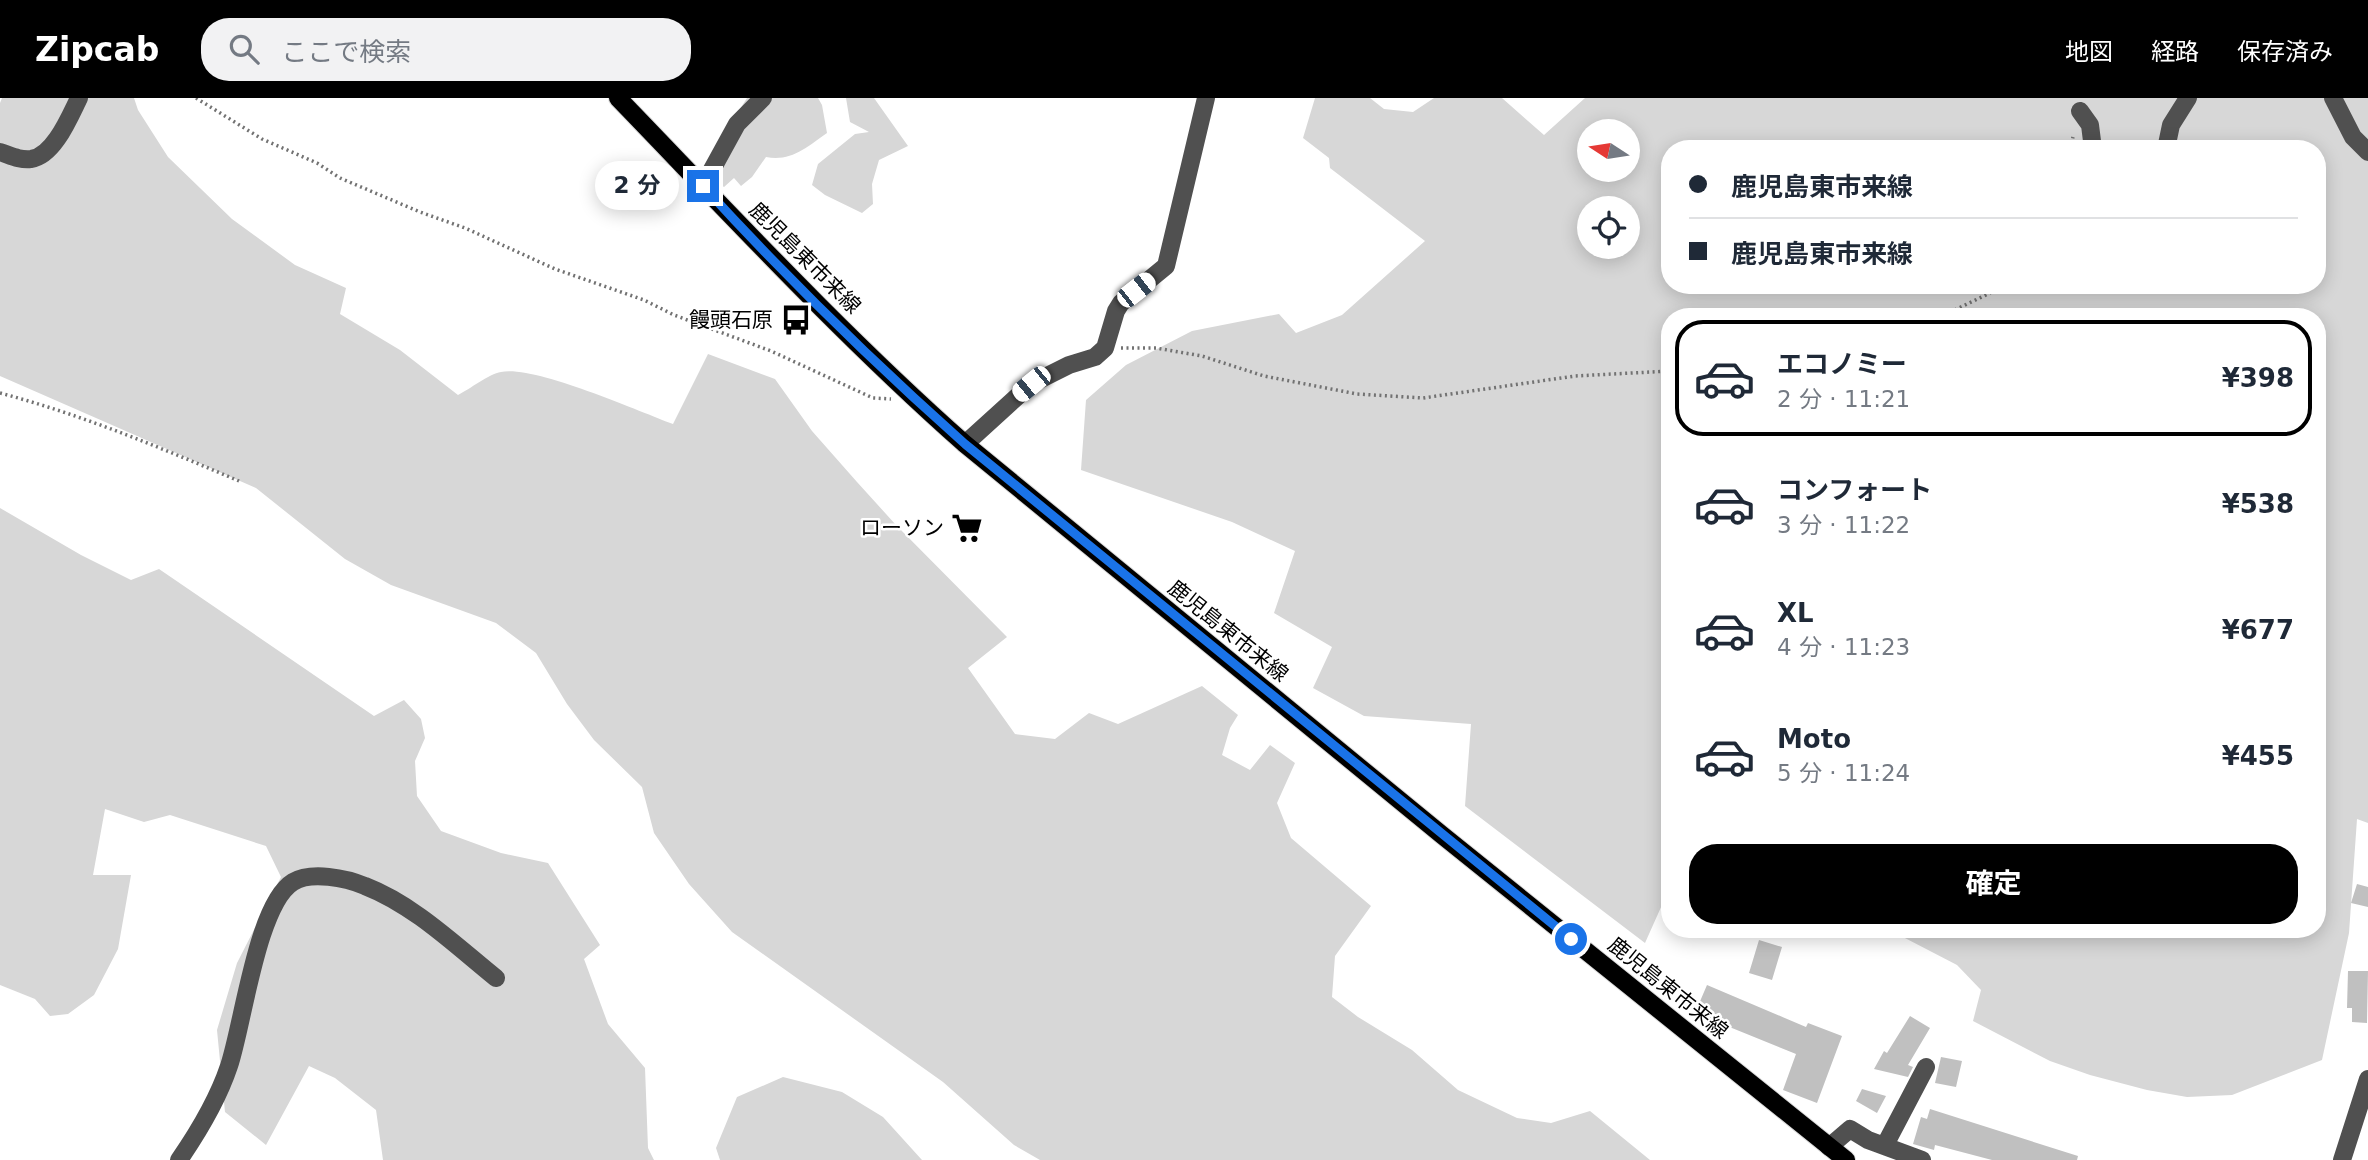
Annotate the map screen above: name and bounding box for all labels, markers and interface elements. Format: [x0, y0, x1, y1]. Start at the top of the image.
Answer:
search box [201, 18, 691, 81]
text: Zipcab [35, 30, 159, 69]
icon: search [225, 30, 263, 68]
text: ここで検索 [281, 37, 411, 67]
text: 地図 [2065, 38, 2113, 66]
text: 経路 [2151, 38, 2199, 66]
text: 保存済み [2237, 38, 2333, 66]
north arrow [1577, 119, 1640, 182]
map controls [1577, 119, 1640, 259]
callout: 2 分 [594, 162, 678, 210]
route end [687, 170, 719, 202]
text: 2 分 [613, 172, 661, 198]
text: 鹿児島東市来線 [1731, 172, 1913, 202]
button: locate [1577, 196, 1640, 259]
street label: 鹿児島東市来線 [745, 198, 865, 318]
text: 鹿児島東市来線 [1731, 239, 1913, 269]
car [1113, 269, 1160, 311]
bus stop icon: 饅頭石原 [779, 303, 813, 337]
place label: 饅頭石原 [689, 308, 773, 332]
icon: car [1693, 347, 1756, 410]
text: エコノミー [1777, 349, 1907, 379]
car [1009, 363, 1054, 405]
text: ¥398 [2222, 363, 2294, 393]
text: 2 分 · 11:21 [1777, 386, 1910, 412]
icon: car [1693, 473, 1756, 536]
text: コンフォート [1777, 475, 1932, 505]
text: ¥538 [2222, 489, 2294, 519]
supermarket icon: ローソン [950, 511, 984, 545]
text: 3 分 · 11:22 [1777, 512, 1910, 538]
place label: ローソン [860, 516, 944, 540]
street label: 鹿児島東市来線 [1163, 575, 1293, 687]
text: XL [1777, 598, 1814, 628]
icon: car [1693, 599, 1756, 662]
text: ¥677 [2222, 615, 2294, 645]
text: 4 分 · 11:23 [1777, 634, 1910, 660]
text: Moto [1777, 724, 1851, 754]
icon: car [1693, 725, 1756, 788]
text: ¥455 [2222, 741, 2294, 771]
text: 5 分 · 11:24 [1777, 760, 1910, 786]
button: 確定 [1689, 844, 2298, 924]
route start [1555, 923, 1587, 955]
street label: 鹿児島東市来線 [1603, 932, 1733, 1044]

